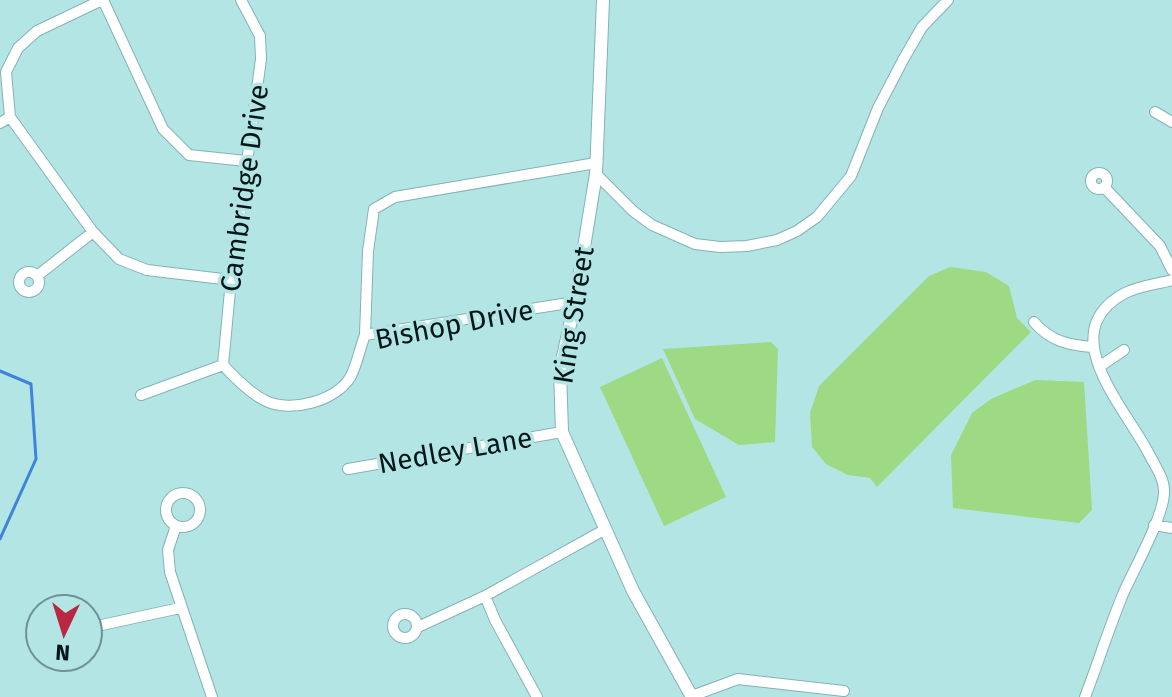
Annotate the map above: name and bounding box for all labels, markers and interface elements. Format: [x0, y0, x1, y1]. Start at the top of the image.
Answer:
street label: Cambridge Drive [214, 82, 275, 294]
street label: King Street [546, 243, 601, 386]
street label: Bishop Drive [372, 293, 536, 356]
street label: Nedley Lane [375, 421, 535, 480]
north arrow [24, 593, 104, 673]
text: N [54, 638, 71, 666]

